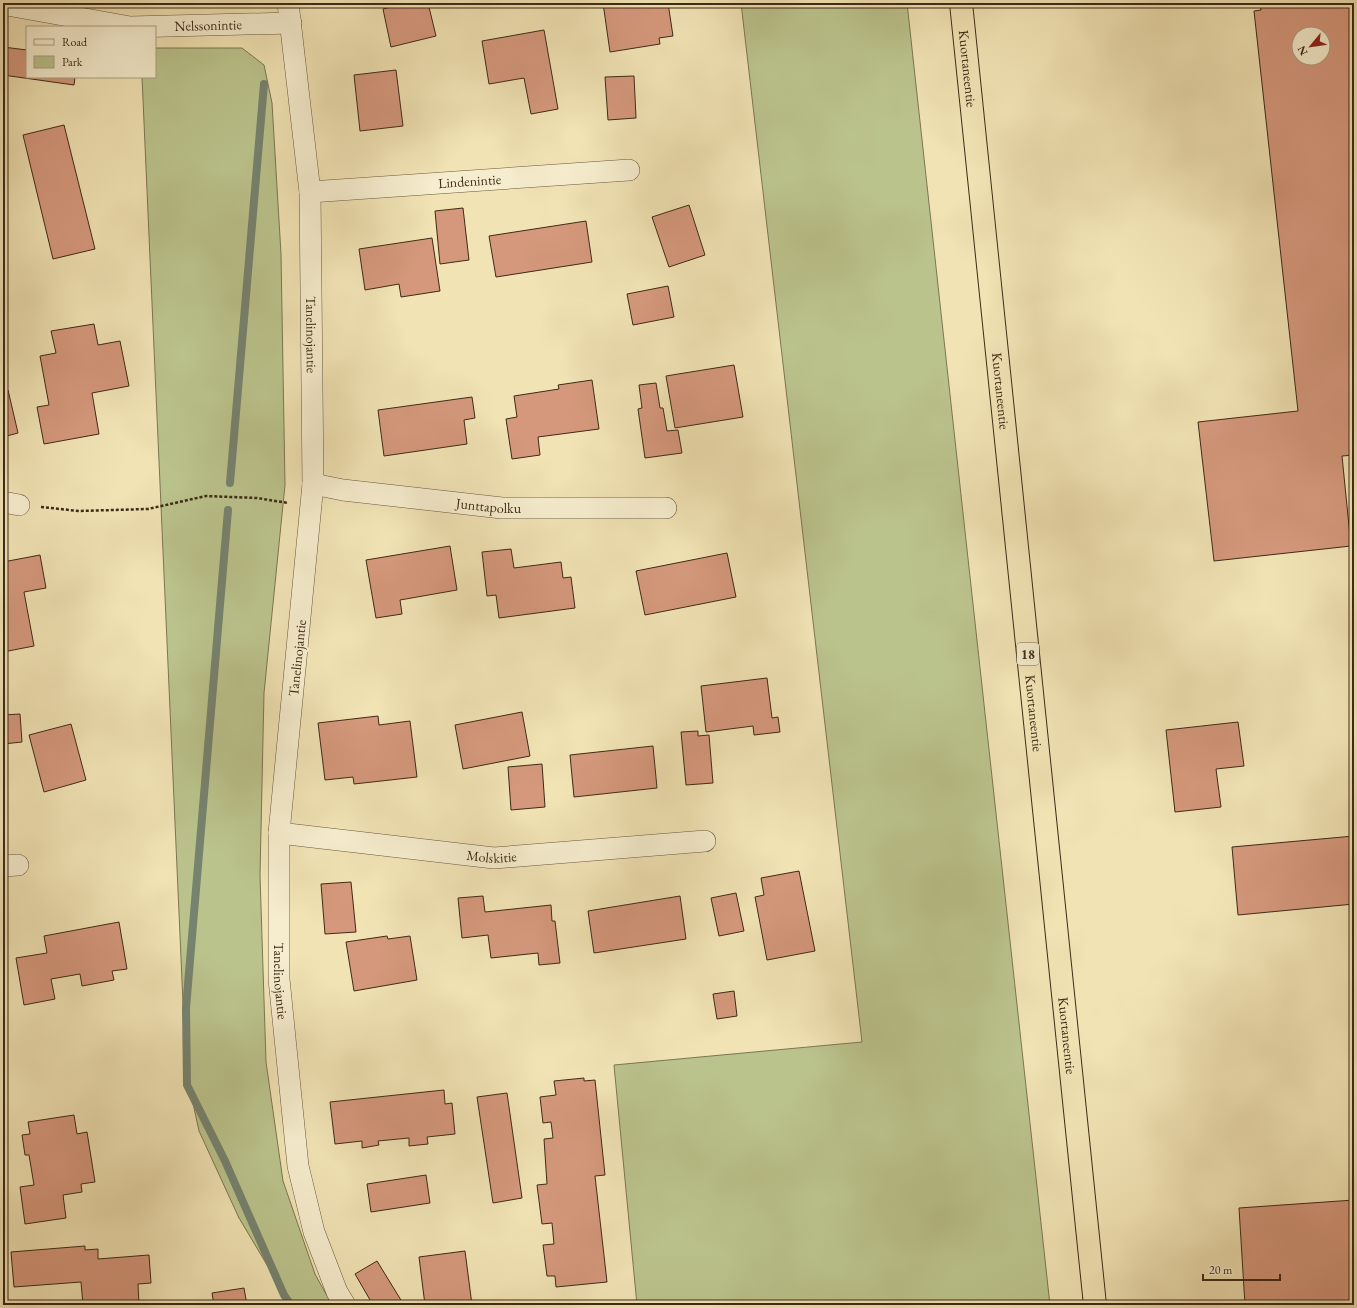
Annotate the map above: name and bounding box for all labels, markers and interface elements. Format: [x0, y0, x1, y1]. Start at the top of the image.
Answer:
street label: Nelssonintie [174, 15, 243, 35]
legend [26, 26, 156, 78]
north arrow [1291, 26, 1331, 66]
street label: Kuortaneentie [955, 29, 981, 109]
text: Road [62, 34, 88, 50]
text: N [1294, 43, 1311, 58]
text: Park [62, 54, 83, 70]
street label: Lindenintie [437, 170, 502, 192]
street label: Tanelinojantie [302, 296, 321, 374]
street label: Kuortaneentie [988, 351, 1014, 431]
street label: Junttapolku [454, 494, 522, 517]
street label: Tanelinojantie [284, 618, 310, 697]
road number: 18 [1017, 643, 1039, 665]
street label: Kuortaneentie [1021, 674, 1047, 753]
street label: Molskitie [466, 846, 518, 867]
street label: Tanelinojantie [270, 943, 292, 1021]
street label: Kuortaneentie [1054, 996, 1080, 1076]
scale bar [1203, 1256, 1280, 1282]
text: 20 m [1209, 1262, 1233, 1278]

